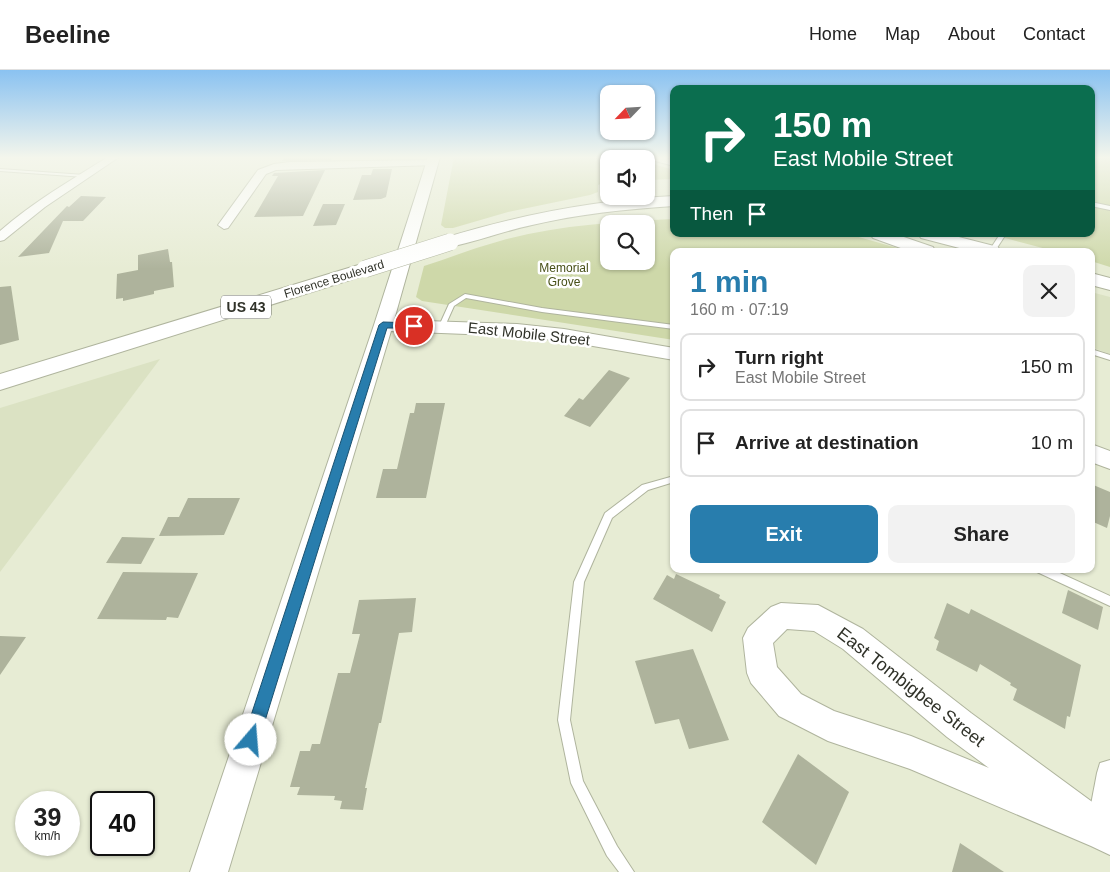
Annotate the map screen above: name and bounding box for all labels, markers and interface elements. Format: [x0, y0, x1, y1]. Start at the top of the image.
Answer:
text: Beeline [25, 21, 110, 48]
text: Home [809, 24, 857, 44]
text: Map [885, 24, 920, 44]
text: About [948, 24, 995, 44]
text: Contact [1023, 24, 1085, 44]
north arrow [600, 85, 655, 140]
map controls [600, 85, 655, 270]
icon: right [690, 105, 755, 170]
text: 150 m [773, 105, 872, 144]
text: East Mobile Street [773, 146, 953, 171]
button: sound [600, 150, 655, 205]
icon: arrive [743, 200, 771, 228]
text: Then [690, 203, 733, 224]
button: search [600, 215, 655, 270]
street label: Florence Boulevard [282, 257, 386, 301]
park label: Memorial Grove [539, 261, 589, 289]
text: 1 min [690, 265, 768, 298]
button: close [1023, 265, 1075, 317]
road number: US 43 [221, 296, 271, 318]
text: 160 m · 07:19 [690, 301, 789, 318]
pin [393, 305, 435, 347]
icon: arrive [400, 312, 428, 340]
street label: East Mobile Street [467, 319, 592, 348]
text: Turn right [735, 347, 823, 368]
icon: right [692, 353, 720, 381]
text: 150 m [1020, 356, 1073, 377]
text: East Mobile Street [735, 369, 866, 386]
icon: arrive [692, 429, 720, 457]
text: Arrive at destination [735, 432, 919, 453]
text: 10 m [1031, 432, 1073, 453]
button: Exit [690, 505, 878, 563]
button: Share [888, 505, 1075, 563]
street label: East Tombigbee Street [833, 623, 989, 751]
position arrow [224, 713, 276, 765]
speed limit sign: 40 [90, 791, 155, 856]
text: 39 [34, 803, 61, 831]
text: km/h [34, 829, 61, 843]

